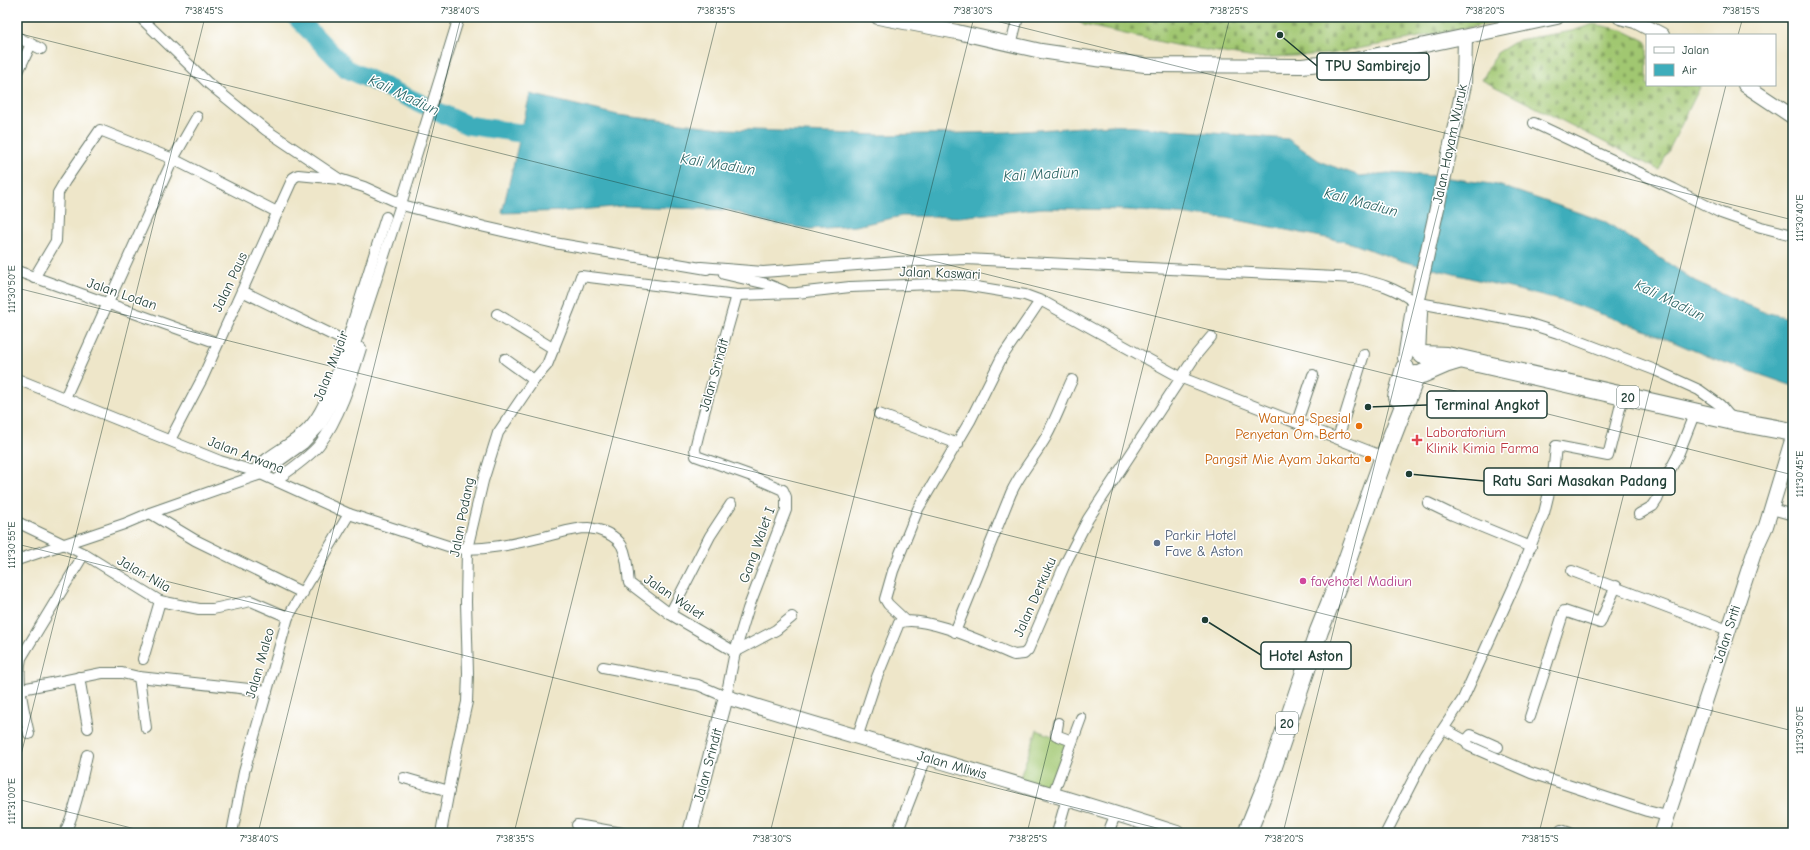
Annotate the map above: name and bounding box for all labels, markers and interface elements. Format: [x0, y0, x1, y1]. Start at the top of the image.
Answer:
text: 7°38'45"S [185, 5, 223, 17]
text: 7°38'40"S [441, 5, 480, 17]
text: 7°38'35"S [697, 5, 736, 17]
text: 7°38'30"S [954, 5, 993, 17]
text: 7°38'25"S [1210, 5, 1249, 17]
text: 7°38'20"S [1466, 5, 1505, 17]
text: 7°38'15"S [1722, 5, 1760, 17]
legend [1646, 34, 1776, 86]
text: Jalan [1682, 43, 1709, 57]
callout: TPU Sambirejo [1317, 53, 1429, 80]
text: TPU Sambirejo [1325, 57, 1421, 75]
text: Air [1682, 63, 1697, 77]
water label: Kali Madiun [366, 71, 442, 119]
street label: Jalan Hayam Wuruk [1429, 82, 1471, 205]
water label: Kali Madiun [679, 149, 757, 179]
water label: Kali Madiun [1003, 163, 1079, 185]
water label: Kali Madiun [1322, 184, 1400, 220]
text: 111°30'40"E [1794, 194, 1806, 242]
street label: Jalan Paus [209, 249, 251, 315]
street label: Jalan Kaswari [899, 263, 981, 283]
text: 111°30'50"E [6, 265, 18, 313]
street label: Jalan Lodan [85, 274, 159, 314]
water label: Kali Madiun [1632, 275, 1708, 325]
street label: Jalan Mujair [310, 328, 352, 404]
street label: Jalan Srindit [695, 336, 733, 413]
road number: 20 [1617, 386, 1639, 408]
callout: Terminal Angkot [1427, 391, 1547, 418]
text: Terminal Angkot [1435, 396, 1540, 414]
place label: Warung Spesial Penyetan Om Berto [1235, 410, 1351, 443]
marker: Warung Spesial Penyetan Om Berto [1354, 421, 1364, 431]
place label: Laboratorium Klinik Kimia Farma [1426, 424, 1539, 457]
street label: Jalan Arwana [205, 433, 287, 477]
marker: Laboratorium Klinik Kimia Farma [1411, 434, 1423, 446]
place label: Pangsit Mie Ayam Jakarta [1205, 451, 1360, 468]
text: 111°30'45"E [1794, 451, 1806, 497]
marker: Pangsit Mie Ayam Jakarta [1363, 454, 1373, 464]
callout: Ratu Sari Masakan Padang [1484, 468, 1675, 495]
text: Ratu Sari Masakan Padang [1493, 472, 1667, 490]
street label: Jalan Podang [446, 476, 478, 558]
street label: Gang Walet I [735, 505, 779, 585]
text: 111°30'55"E [6, 521, 18, 569]
place label: Parkir Hotel Fave & Aston [1165, 527, 1243, 560]
marker: Parkir Hotel Fave & Aston [1152, 538, 1162, 548]
street label: Jalan Nila [114, 552, 174, 596]
street label: Jalan Derkuku [1010, 554, 1060, 640]
street label: Jalan Walet [641, 571, 708, 624]
place label: favehotel Madiun [1310, 573, 1412, 590]
marker: favehotel Madiun [1298, 576, 1308, 586]
street label: Jalan Sriti [1710, 603, 1744, 665]
street label: Jalan Maleo [242, 626, 278, 700]
callout: Hotel Aston [1261, 642, 1351, 669]
text: Hotel Aston [1269, 647, 1343, 665]
text: 111°30'50"E [1794, 706, 1806, 754]
road number: 20 [1276, 712, 1298, 734]
street label: Jalan Srindit [690, 726, 726, 803]
street label: Jalan Mliwis [915, 747, 989, 783]
text: 111°31'00"E [6, 778, 18, 824]
text: 7°38'40"S [240, 833, 279, 845]
text: 7°38'35"S [496, 833, 535, 845]
text: 7°38'30"S [753, 833, 792, 845]
text: 7°38'25"S [1009, 833, 1048, 845]
text: 7°38'20"S [1265, 833, 1304, 845]
text: 7°38'15"S [1521, 833, 1559, 845]

